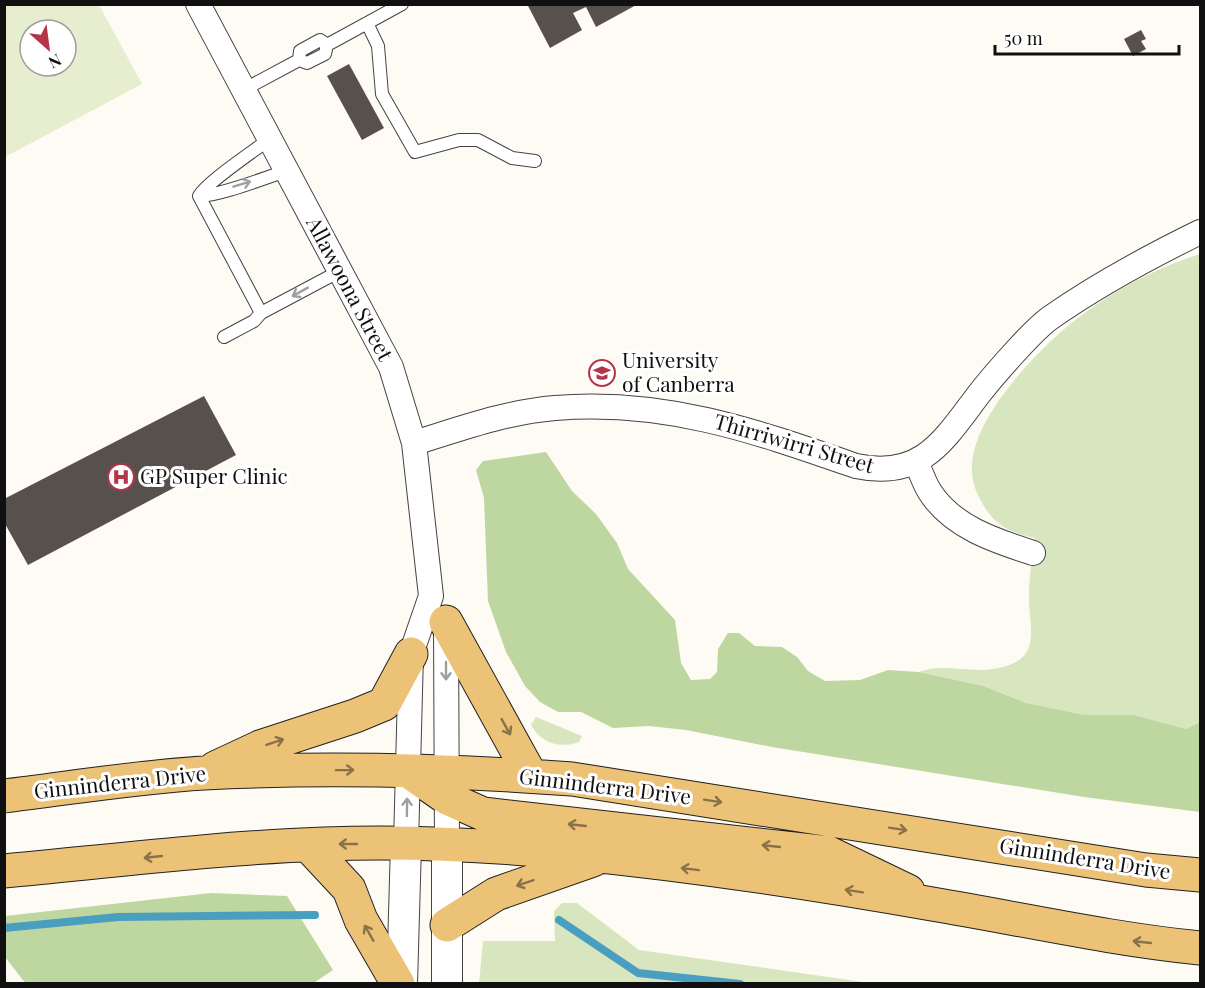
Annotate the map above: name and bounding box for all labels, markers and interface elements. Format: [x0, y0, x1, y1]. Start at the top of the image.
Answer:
north arrow [18, 18, 78, 78]
scale bar [995, 18, 1180, 56]
text: 50 m [1004, 26, 1043, 50]
text: N [45, 50, 65, 74]
one-way arrow [232, 178, 251, 189]
street label: Allawoona Street [301, 210, 401, 365]
one-way arrow [292, 286, 309, 298]
place label: University of Canberra [622, 345, 735, 397]
school or university icon: University of Canberra [587, 358, 617, 388]
street label: Thirriwirri Street [711, 406, 878, 478]
place label: GP Super Clinic [140, 461, 288, 489]
hospital icon: GP Super Clinic [106, 462, 136, 492]
one-way arrow [440, 661, 452, 681]
one-way arrow [501, 718, 512, 736]
one-way arrow [265, 736, 284, 747]
street label: Ginninderra Drive [32, 758, 207, 804]
street label: Ginninderra Drive [518, 761, 693, 809]
one-way arrow [334, 764, 354, 776]
one-way arrow [703, 795, 723, 806]
one-way arrow [401, 798, 413, 818]
one-way arrow [567, 819, 587, 830]
one-way arrow [888, 824, 908, 835]
street label: Ginninderra Drive [998, 830, 1173, 884]
one-way arrow [338, 838, 358, 850]
one-way arrow [761, 840, 781, 851]
one-way arrow [144, 852, 164, 863]
one-way arrow [681, 863, 701, 874]
one-way arrow [516, 879, 535, 890]
one-way arrow [845, 886, 864, 897]
one-way arrow [363, 925, 375, 942]
one-way arrow [1133, 936, 1153, 947]

